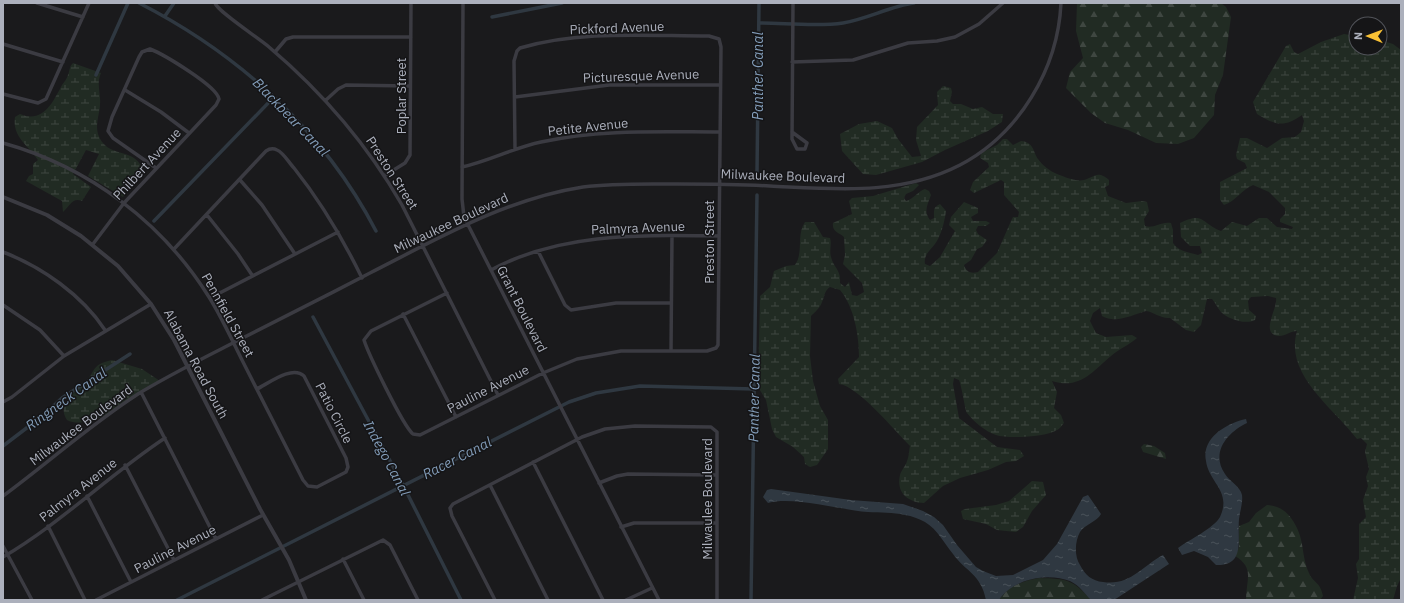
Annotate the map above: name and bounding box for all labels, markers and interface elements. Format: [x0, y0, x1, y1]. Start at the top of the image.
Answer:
north arrow [1348, 16, 1388, 56]
street label: Pickford Avenue [569, 18, 665, 38]
water label: Panther Canal [749, 32, 767, 120]
text: N [1351, 32, 1365, 40]
street label: Poplar Street [393, 58, 410, 134]
street label: Picturesque Avenue [583, 65, 699, 87]
water label: Blackbear Canal [249, 74, 333, 160]
street label: Petite Avenue [547, 114, 629, 140]
street label: Philbert Avenue [109, 124, 185, 204]
street label: Preston Street [362, 133, 422, 213]
street label: Milwaukee Boulevard [720, 165, 846, 187]
street label: Milwaukee Boulevard [391, 189, 511, 257]
street label: Preston Street [701, 200, 718, 284]
street label: Palmyra Avenue [591, 218, 685, 238]
street label: Grant Boulevard [493, 263, 551, 355]
street label: Pennfield Street [198, 270, 258, 360]
street label: Alabama Road South [160, 306, 232, 422]
water label: Panther Canal [744, 353, 764, 442]
street label: Pauline Avenue [444, 361, 532, 417]
water label: Ringneck Canal [22, 363, 110, 435]
street label: Patio Circle [311, 380, 357, 446]
street label: Milwaukee Boulevard [26, 381, 136, 469]
water label: Indego Canal [360, 417, 415, 499]
water label: Racer Canal [420, 433, 495, 483]
street label: Milwaulee Boulevard [699, 438, 716, 560]
street label: Palmyra Avenue [36, 454, 120, 526]
street label: Pauline Avenue [131, 521, 219, 577]

